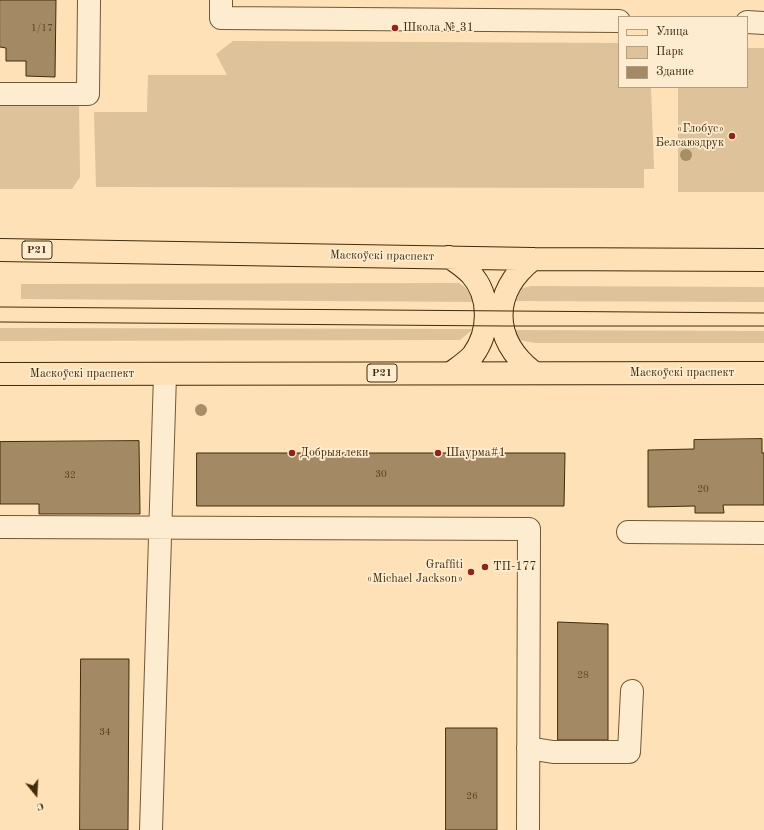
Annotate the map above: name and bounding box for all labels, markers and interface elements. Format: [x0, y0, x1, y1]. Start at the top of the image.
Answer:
legend [618, 16, 748, 88]
place label: Школа № 31 [403, 21, 474, 35]
house number: 1/17 [31, 22, 53, 34]
marker: Школа № 31 [390, 23, 400, 33]
text: Улица [656, 26, 689, 38]
text: Парк [656, 46, 684, 58]
text: Здание [656, 66, 694, 78]
place label: «Глобус» Белсаюздрук [655, 122, 724, 150]
marker: «Глобус» Белсаюздрук [727, 131, 737, 141]
road number: Р21 [22, 241, 52, 259]
street label: Маскоўскі праспект [330, 248, 434, 264]
road number: Р21 [367, 364, 397, 382]
street label: Маскоўскі праспект [630, 366, 734, 380]
street label: Маскоўскі праспект [30, 367, 134, 381]
place label: Добрыя леки [300, 446, 369, 460]
place label: Шаурма#1 [446, 446, 506, 460]
marker: Добрыя леки [287, 448, 297, 458]
marker: Шаурма#1 [433, 448, 443, 458]
house number: 30 [375, 468, 387, 480]
house number: 32 [64, 469, 76, 481]
house number: 20 [697, 483, 709, 495]
place label: Graffiti «Michael Jackson» [367, 558, 463, 586]
place label: ТП-177 [493, 560, 536, 574]
marker: ТП-177 [480, 562, 490, 572]
marker: Graffiti «Michael Jackson» [466, 567, 476, 577]
house number: 28 [577, 669, 589, 681]
house number: 34 [99, 726, 111, 738]
north arrow [16, 774, 56, 814]
house number: 26 [466, 790, 478, 802]
text: С [35, 800, 45, 812]

